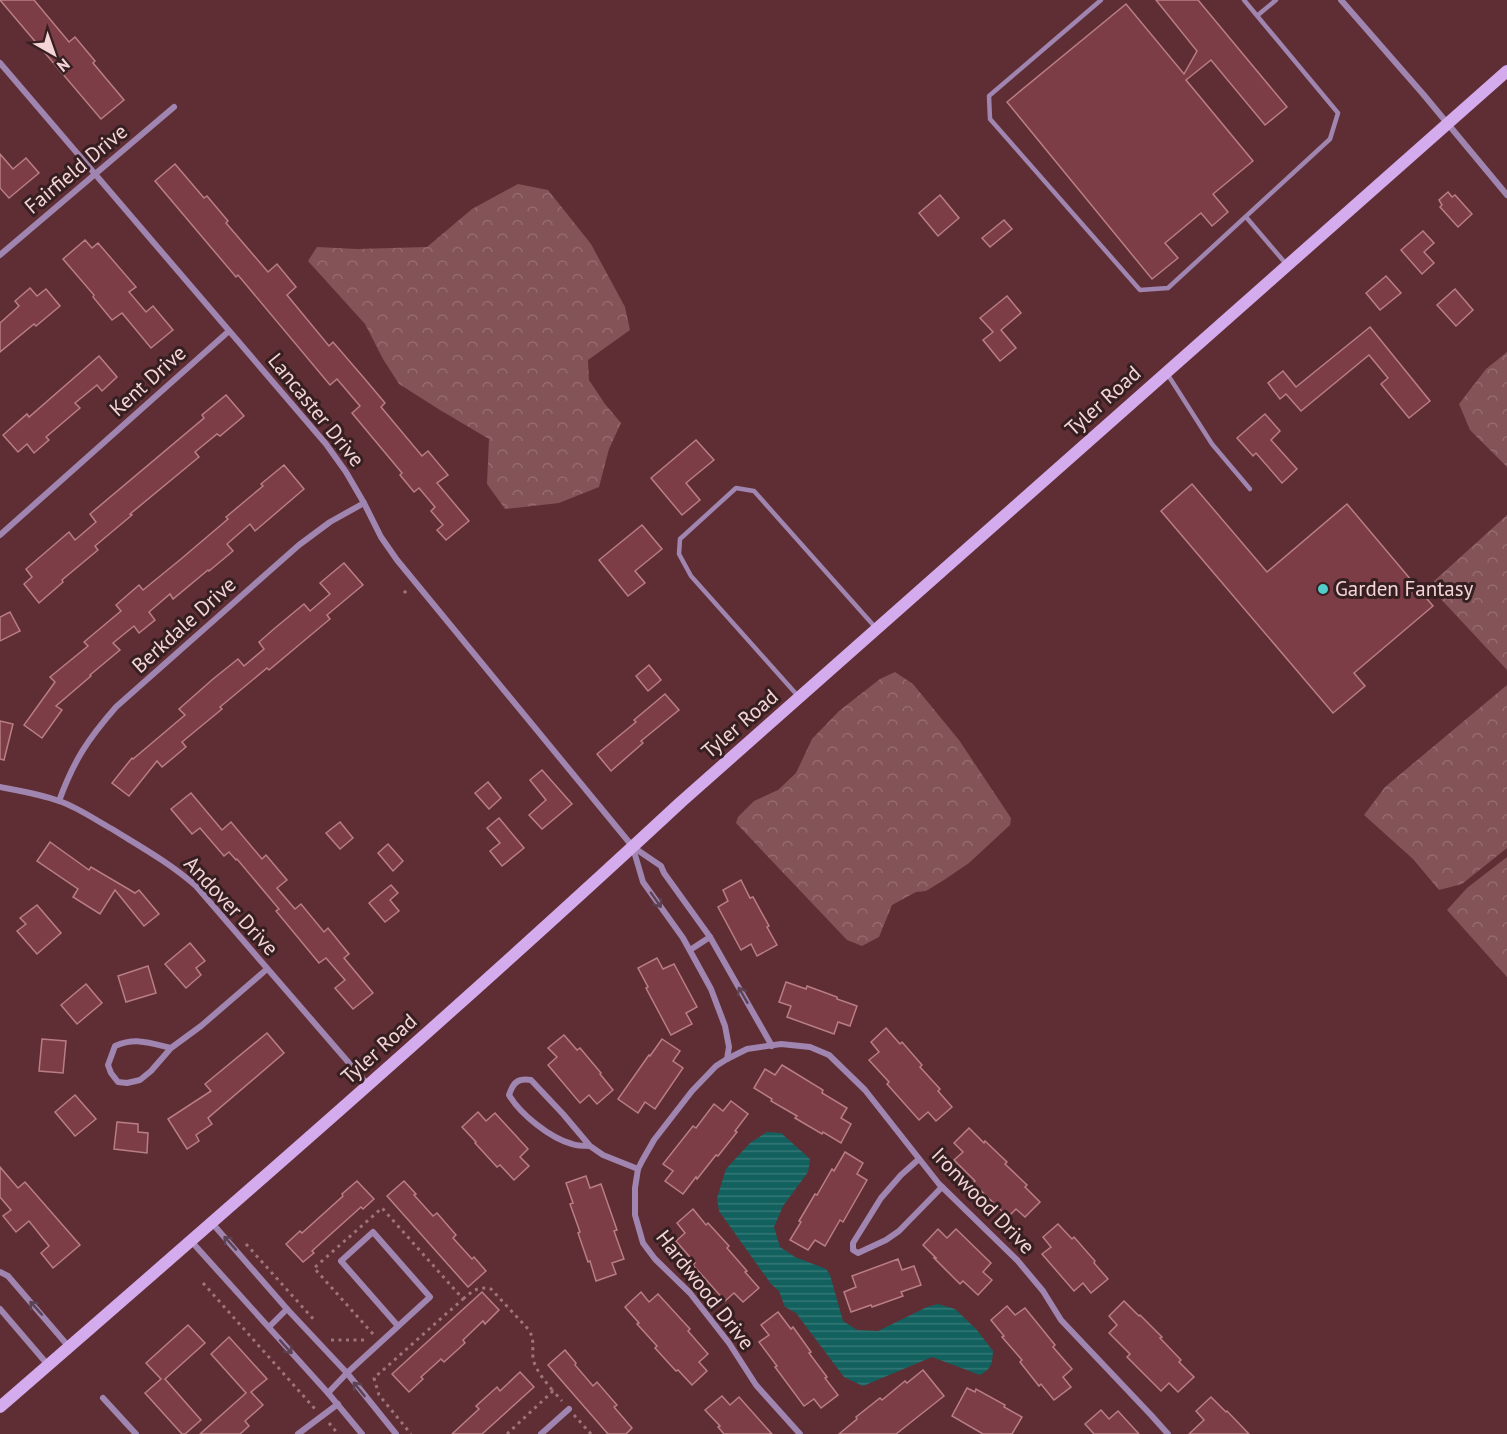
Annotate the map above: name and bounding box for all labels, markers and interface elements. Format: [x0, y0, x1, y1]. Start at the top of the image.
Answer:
north arrow [24, 24, 84, 84]
text: N [53, 54, 74, 77]
street label: Fairfield Drive [19, 118, 133, 220]
street label: Kent Drive [104, 339, 192, 422]
street label: Lancaster Drive [262, 347, 370, 472]
street label: Tyler Road [1059, 360, 1146, 442]
street label: Berkdale Drive [126, 571, 241, 679]
place label: Garden Fantasy [1335, 575, 1474, 602]
marker: Garden Fantasy [1316, 582, 1330, 596]
street label: Tyler Road [696, 683, 784, 764]
street label: Andover Drive [178, 850, 284, 961]
one-way arrow [650, 892, 662, 908]
one-way arrow [737, 987, 749, 1004]
street label: Tyler Road [335, 1008, 422, 1090]
street label: Ironwood Drive [926, 1142, 1041, 1260]
street label: Hardwood Drive [650, 1224, 761, 1355]
one-way arrow [223, 1236, 237, 1251]
one-way arrow [29, 1300, 43, 1315]
one-way arrow [279, 1339, 293, 1354]
one-way arrow [353, 1381, 366, 1397]

